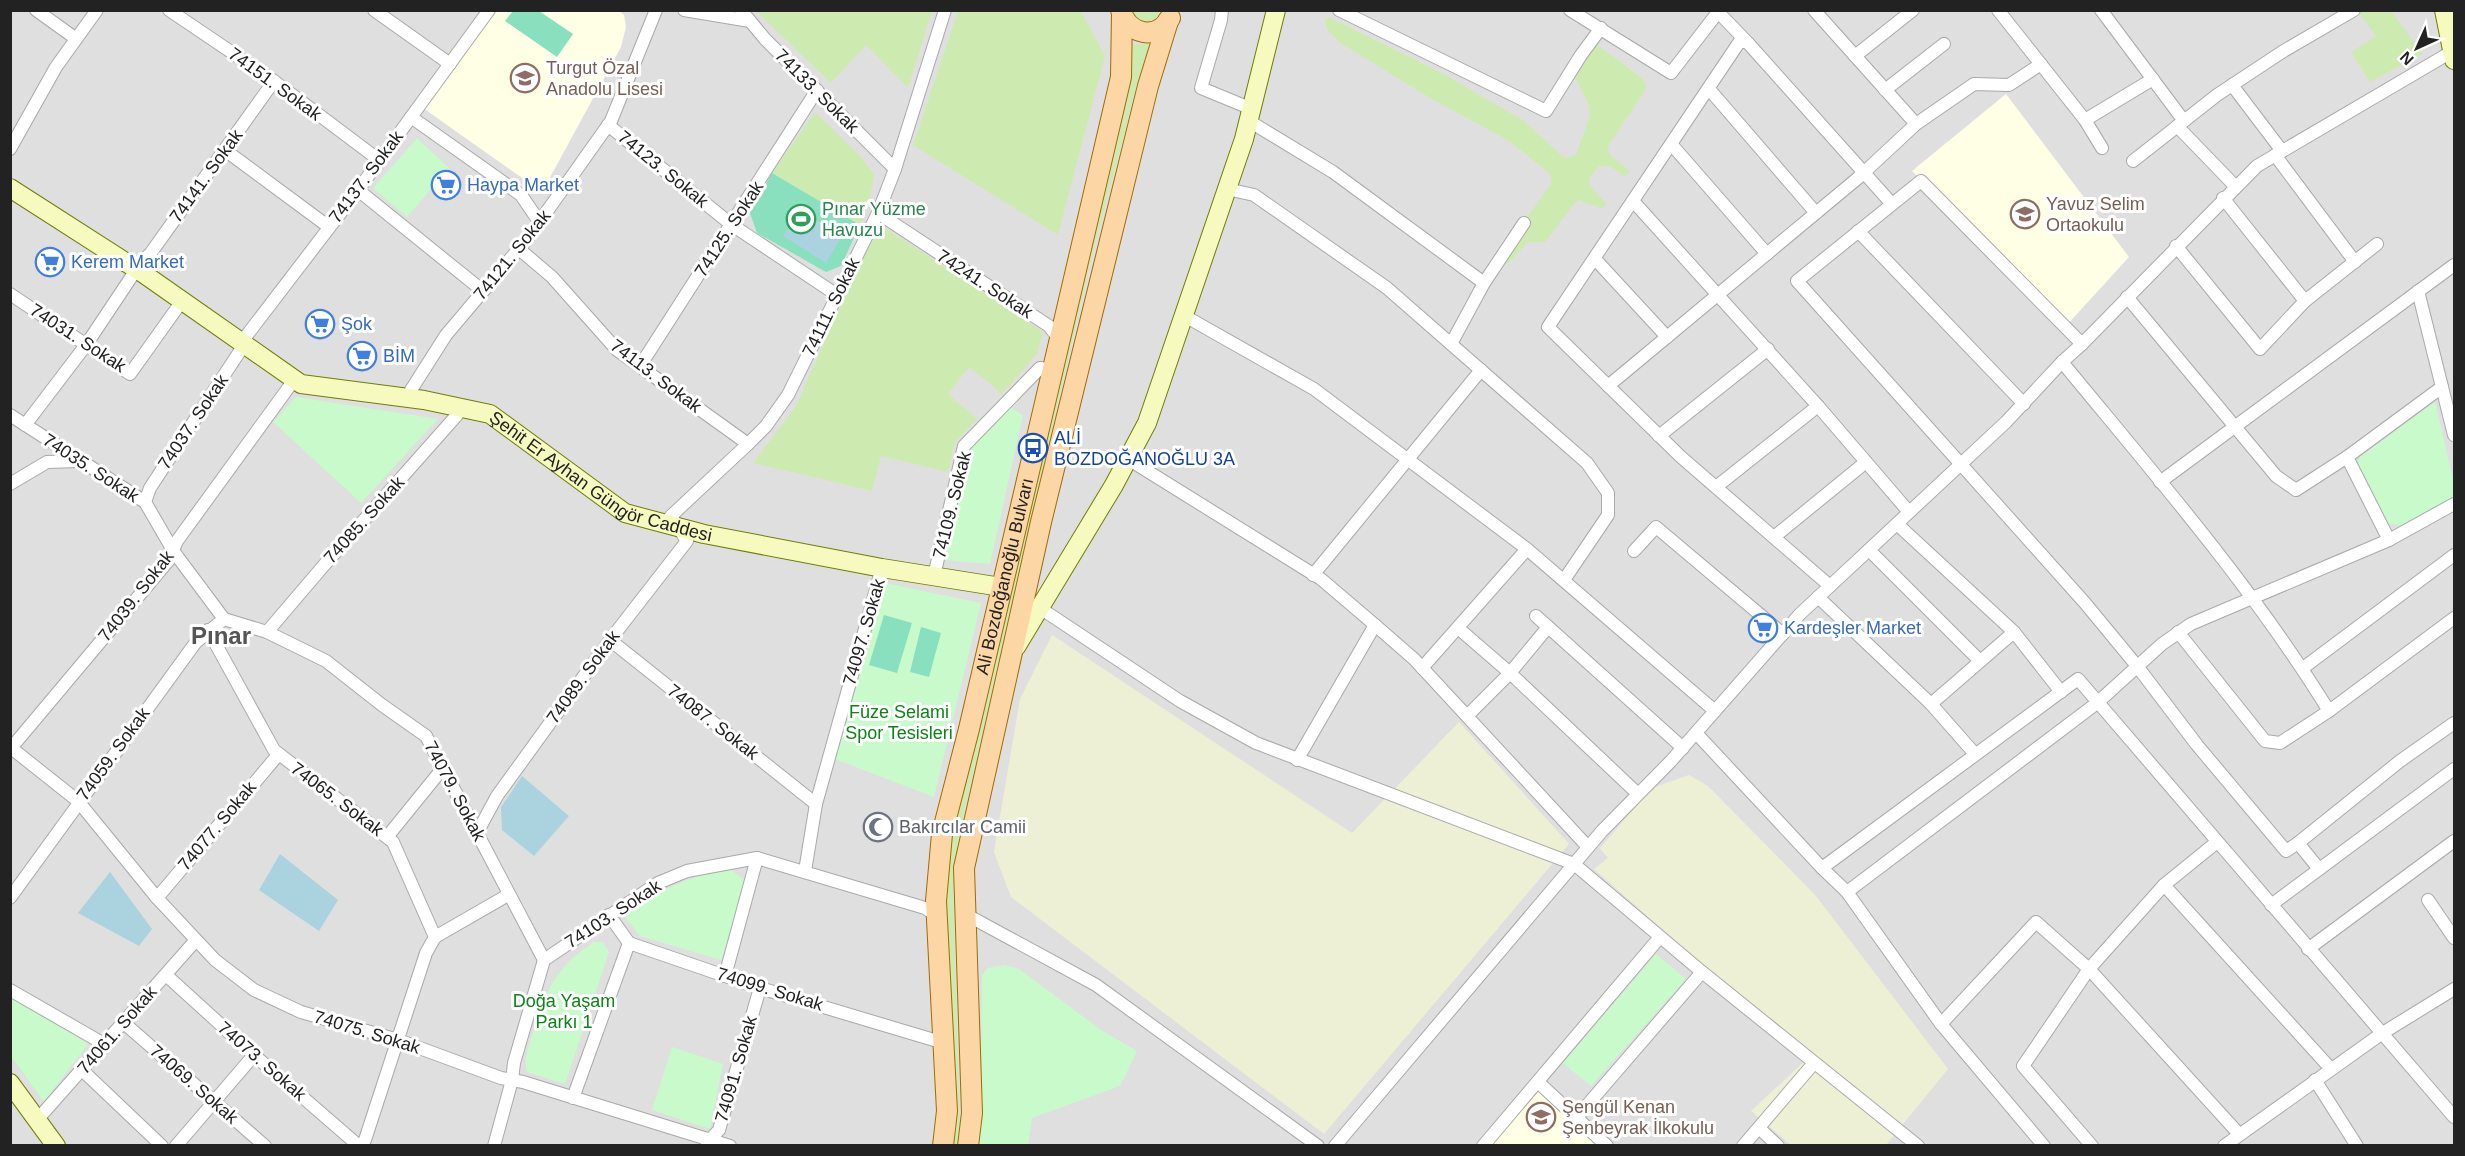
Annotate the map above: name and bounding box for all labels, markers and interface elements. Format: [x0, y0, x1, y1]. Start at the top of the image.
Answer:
north arrow [2387, 18, 2447, 78]
street label: 74151. Sokak [225, 44, 326, 125]
street label: 74133. Sokak [771, 45, 864, 138]
text: N [2397, 48, 2417, 68]
place label: Turgut Özal Anadolu Lisesi [546, 58, 663, 99]
school or university icon: Turgut Özal Anadolu Lisesi [509, 62, 541, 94]
street label: 74141. Sokak [166, 125, 247, 226]
street label: 74137. Sokak [325, 126, 408, 227]
street label: 74123. Sokak [614, 127, 713, 212]
supermarket icon: Haypa Market [430, 169, 462, 201]
place label: Haypa Market [467, 175, 579, 195]
street label: 74125. Sokak [691, 177, 768, 281]
place label: Yavuz Selim Ortaokulu [2046, 194, 2145, 235]
school or university icon: Yavuz Selim Ortaokulu [2009, 198, 2041, 230]
place label: Pınar Yüzme Havuzu [822, 199, 926, 240]
sports icon: Pınar Yüzme Havuzu [785, 203, 817, 235]
street label: 74121. Sokak [470, 205, 555, 304]
supermarket icon: Kerem Market [34, 246, 66, 278]
street label: 74241. Sokak [933, 246, 1037, 323]
place label: Kerem Market [71, 252, 184, 272]
street label: 74111. Sokak [798, 253, 864, 360]
street label: 74031. Sokak [26, 300, 130, 377]
supermarket icon: Şok [304, 308, 336, 340]
place label: Şok [341, 314, 373, 334]
street label: 74113. Sokak [607, 335, 706, 417]
supermarket icon: BİM [346, 340, 378, 372]
place label: BİM [383, 346, 415, 366]
street label: 74037. Sokak [154, 370, 233, 473]
street label: Şehit Er Ayhan Güngör Caddesi [486, 407, 714, 545]
place label: ALİ BOZDOĞANOĞLU 3A [1054, 428, 1235, 469]
street label: 74035. Sokak [39, 430, 143, 507]
bus stop icon: ALİ BOZDOĞANOĞLU 3A [1017, 432, 1049, 464]
street label: 74109. Sokak [929, 448, 975, 561]
street label: 74085. Sokak [320, 472, 409, 568]
street label: Ali Bozdoğanoğlu Bulvarı [972, 476, 1037, 677]
street label: 74039. Sokak [94, 546, 178, 646]
street label: 74097. Sokak [839, 575, 889, 688]
supermarket icon: Kardeşler Market [1747, 612, 1779, 644]
place label: Kardeşler Market [1784, 618, 1921, 638]
district label: Pınar [191, 622, 251, 649]
street label: 74089. Sokak [543, 626, 624, 727]
street label: 74087. Sokak [663, 680, 763, 764]
park label: Füze Selami Spor Tesisleri [845, 702, 953, 743]
street label: 74059. Sokak [73, 703, 154, 804]
street label: 74079. Sokak [420, 738, 490, 845]
street label: 74065. Sokak [287, 758, 388, 841]
street label: 74077. Sokak [174, 777, 261, 875]
mosque icon: Bakırcılar Camii [862, 811, 894, 843]
place label: Bakırcılar Camii [899, 817, 1026, 837]
street label: 74103. Sokak [561, 875, 665, 952]
street label: 74099. Sokak [714, 963, 827, 1015]
street label: 74061. Sokak [73, 981, 161, 1078]
park label: Doğa Yaşam Parkı 1 [513, 991, 615, 1032]
street label: 74075. Sokak [311, 1006, 424, 1058]
street label: 74091. Sokak [711, 1012, 761, 1125]
street label: 74073. Sokak [214, 1017, 311, 1105]
street label: 74069. Sokak [146, 1040, 243, 1128]
place label: Şengül Kenan Şenbeyrak İlkokulu [1562, 1097, 1714, 1138]
school or university icon: Şengül Kenan Şenbeyrak İlkokulu [1525, 1101, 1557, 1133]

